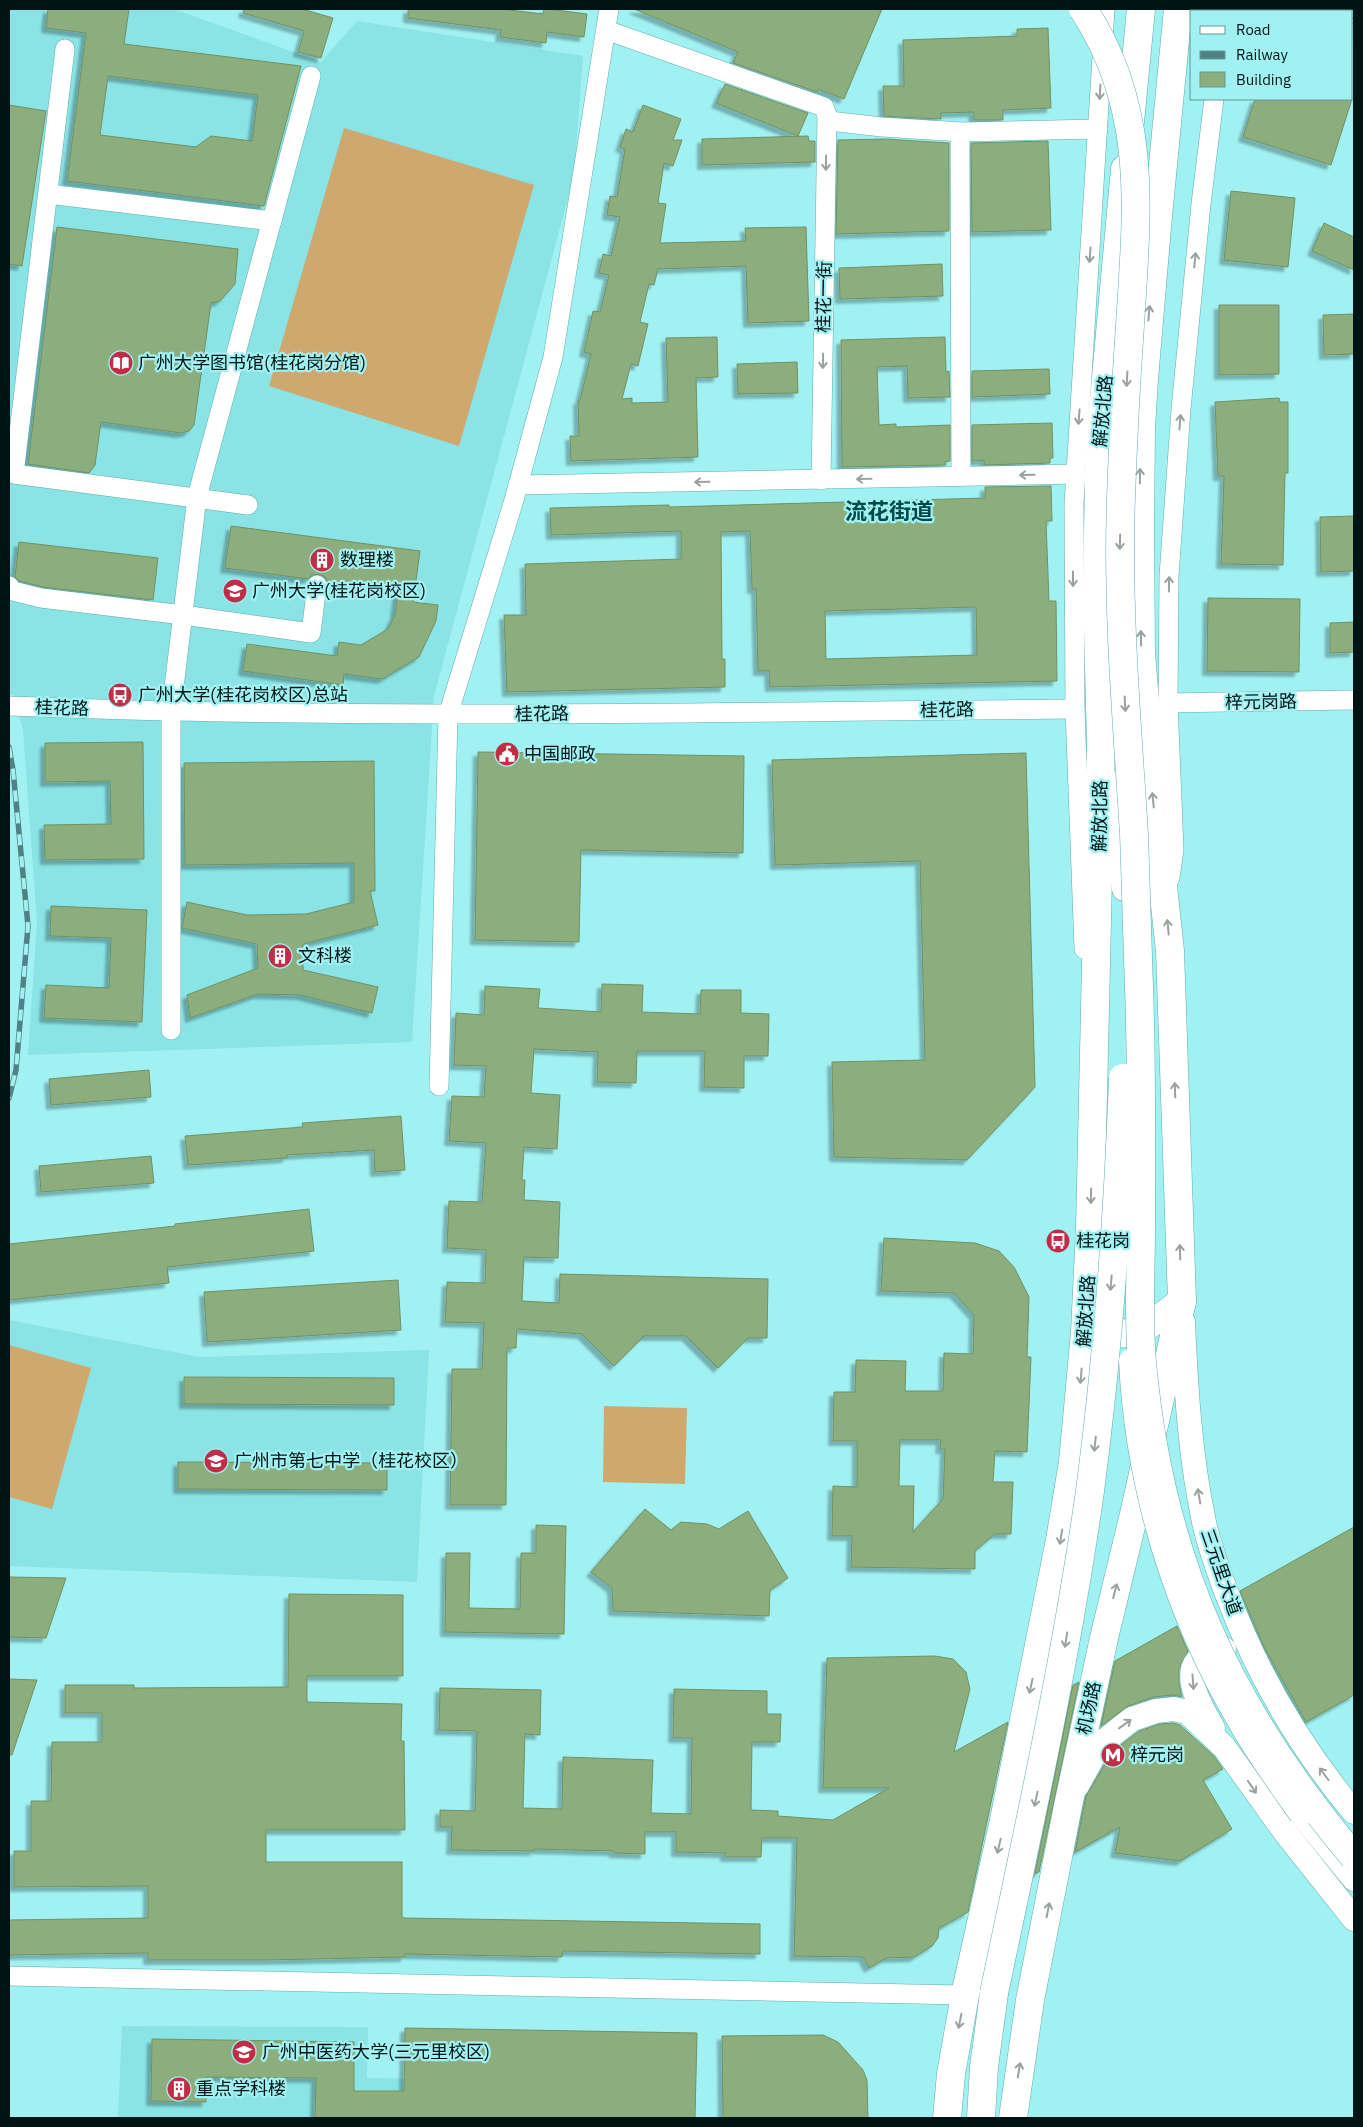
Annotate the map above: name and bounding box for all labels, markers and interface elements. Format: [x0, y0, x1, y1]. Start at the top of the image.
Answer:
legend [1190, 10, 1353, 100]
text: Road [1236, 20, 1271, 39]
text: Railway [1236, 45, 1289, 64]
text: Building [1236, 70, 1291, 89]
one-way arrow [1095, 84, 1104, 100]
one-way arrow [821, 155, 831, 171]
one-way arrow [1086, 246, 1095, 262]
one-way arrow [1191, 253, 1200, 269]
street label: 桂花一街 [811, 261, 836, 333]
one-way arrow [1145, 306, 1154, 322]
library icon: 广州大学图书馆(桂花岗分馆) [108, 350, 134, 376]
place label: 广州大学图书馆(桂花岗分馆) [138, 351, 366, 374]
one-way arrow [818, 352, 828, 369]
one-way arrow [1122, 371, 1131, 387]
street label: 解放北路 [1088, 374, 1117, 448]
one-way arrow [1075, 408, 1084, 424]
one-way arrow [1175, 414, 1185, 430]
one-way arrow [1135, 468, 1145, 484]
one-way arrow [1019, 470, 1035, 479]
one-way arrow [857, 474, 873, 483]
one-way arrow [694, 477, 710, 487]
district label: 流花街道 [845, 496, 933, 525]
one-way arrow [1115, 533, 1125, 549]
building icon: 数理楼 [309, 547, 335, 573]
place label: 数理楼 [340, 548, 394, 571]
one-way arrow [1068, 570, 1078, 587]
one-way arrow [1164, 577, 1174, 593]
school or university icon: 广州大学(桂花岗校区) [222, 578, 248, 604]
place label: 广州大学(桂花岗校区) [252, 579, 426, 602]
one-way arrow [1136, 630, 1146, 646]
bus stop icon: 广州大学(桂花岗校区)总站 [107, 682, 133, 708]
place label: 广州大学(桂花岗校区)总站 [138, 683, 348, 706]
street label: 梓元岗路 [1225, 689, 1297, 714]
street label: 桂花路 [35, 695, 89, 720]
one-way arrow [1120, 696, 1130, 712]
street label: 桂花路 [920, 698, 974, 721]
street label: 桂花路 [515, 702, 569, 725]
public building icon: 中国邮政 [494, 741, 520, 767]
place label: 中国邮政 [524, 742, 596, 765]
street label: 解放北路 [1087, 780, 1112, 852]
one-way arrow [1149, 792, 1158, 808]
one-way arrow [1163, 920, 1173, 936]
building icon: 文科楼 [267, 943, 293, 969]
place label: 文科楼 [298, 944, 352, 967]
one-way arrow [1170, 1082, 1180, 1098]
one-way arrow [1086, 1188, 1096, 1204]
bus stop icon: 桂花岗 [1045, 1228, 1071, 1254]
place label: 桂花岗 [1076, 1229, 1130, 1252]
one-way arrow [1175, 1244, 1185, 1260]
street label: 解放北路 [1072, 1274, 1099, 1348]
one-way arrow [1106, 1274, 1115, 1290]
one-way arrow [1076, 1368, 1085, 1384]
one-way arrow [1090, 1436, 1100, 1452]
school or university icon: 广州市第七中学（桂花校区） [203, 1448, 229, 1474]
place label: 广州市第七中学（桂花校区） [234, 1449, 468, 1472]
one-way arrow [1194, 1489, 1204, 1505]
street label: 三元里大道 [1196, 1526, 1247, 1618]
one-way arrow [1055, 1529, 1065, 1545]
one-way arrow [1111, 1584, 1121, 1600]
one-way arrow [1061, 1631, 1071, 1647]
one-way arrow [1188, 1673, 1197, 1689]
one-way arrow [1026, 1678, 1036, 1694]
street label: 机场路 [1072, 1679, 1105, 1737]
one-way arrow [1118, 1719, 1132, 1729]
metro station icon: 梓元岗 [1100, 1742, 1126, 1768]
place label: 梓元岗 [1130, 1743, 1184, 1766]
one-way arrow [1318, 1768, 1329, 1781]
one-way arrow [1246, 1780, 1257, 1794]
one-way arrow [1030, 1791, 1040, 1807]
one-way arrow [994, 1837, 1003, 1853]
one-way arrow [1044, 1902, 1053, 1918]
one-way arrow [954, 2013, 964, 2029]
school or university icon: 广州中医药大学(三元里校区) [231, 2039, 257, 2065]
place label: 广州中医药大学(三元里校区) [262, 2040, 490, 2063]
one-way arrow [1014, 2062, 1024, 2078]
building icon: 重点学科楼 [166, 2076, 192, 2102]
place label: 重点学科楼 [196, 2077, 286, 2100]

